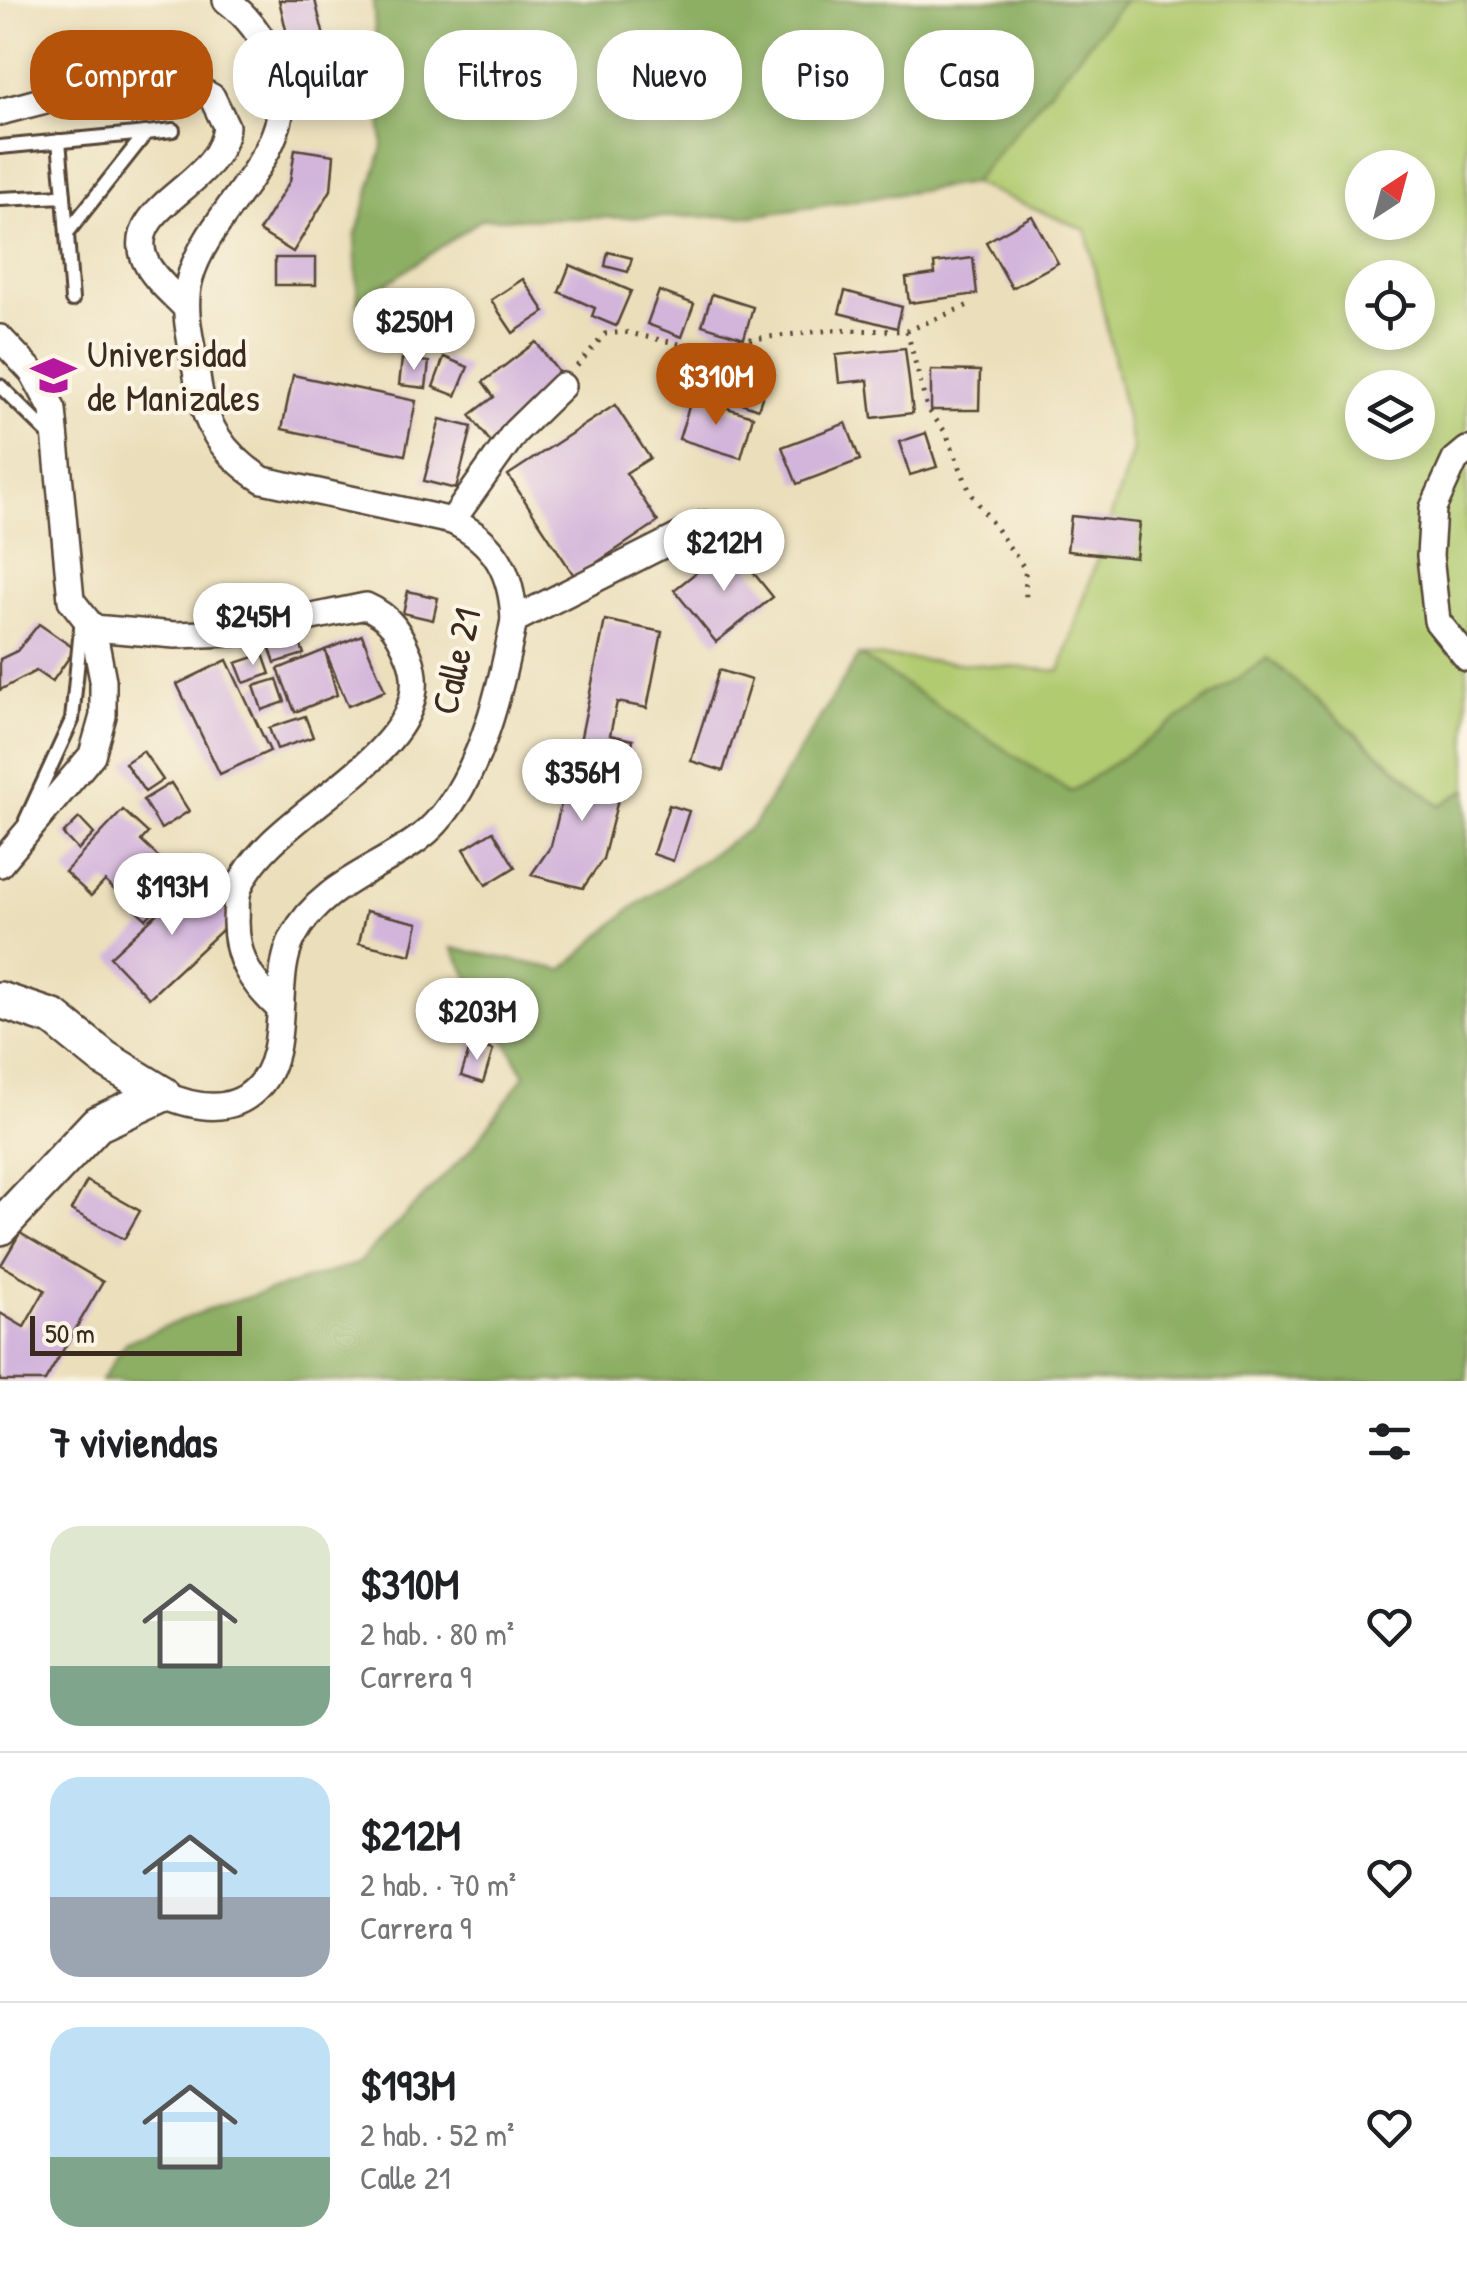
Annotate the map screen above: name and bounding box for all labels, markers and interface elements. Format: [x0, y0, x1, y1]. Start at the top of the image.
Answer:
chip: Comprar [30, 30, 213, 120]
chip: Alquilar [233, 30, 404, 120]
chip: Filtros [424, 30, 577, 120]
chip: Nuevo [597, 30, 742, 120]
chip: Piso [762, 30, 884, 120]
chip: Casa [904, 30, 1034, 120]
north arrow [1345, 150, 1435, 240]
map controls [1345, 150, 1435, 460]
button: locate [1345, 260, 1435, 350]
pin: $250M [344, 288, 484, 373]
text: $250M [375, 299, 453, 342]
place label: Universidad de Manizales [87, 327, 260, 423]
pin: $310M [646, 343, 786, 428]
school or university icon: Universidad de Manizales [30, 351, 78, 399]
text: $310M [678, 354, 754, 397]
button: layers [1345, 370, 1435, 460]
pin: $212M [654, 509, 794, 594]
text: $212M [686, 520, 762, 563]
pin: $245M [183, 583, 323, 668]
text: $245M [215, 594, 291, 637]
street label: Calle 21 [418, 603, 492, 719]
pin: $356M [512, 739, 652, 824]
text: $356M [544, 750, 620, 793]
pin: $193M [102, 853, 242, 938]
text: $193M [136, 864, 208, 907]
pin: $203M [407, 978, 547, 1063]
text: $203M [438, 989, 516, 1032]
scale bar [30, 1311, 242, 1356]
text: 50 m [45, 1314, 95, 1352]
text: 7 viviendas [50, 1413, 218, 1470]
icon: filters [1362, 1414, 1417, 1469]
text: $310M [360, 1555, 459, 1612]
icon: home [130, 1566, 250, 1686]
icon: heart [1362, 1599, 1417, 1654]
text: 2 hab. · 80 m² [360, 1612, 514, 1655]
text: Carrera 9 [360, 1655, 471, 1698]
text: $212M [360, 1806, 461, 1863]
icon: home [130, 1817, 250, 1937]
icon: heart [1362, 1850, 1417, 1905]
text: 2 hab. · 70 m² [360, 1863, 516, 1906]
text: Carrera 9 [360, 1906, 471, 1949]
text: $193M [360, 2056, 456, 2113]
icon: home [130, 2067, 250, 2187]
icon: heart [1362, 2100, 1417, 2155]
text: 2 hab. · 52 m² [360, 2113, 514, 2156]
text: Calle 21 [360, 2156, 451, 2199]

